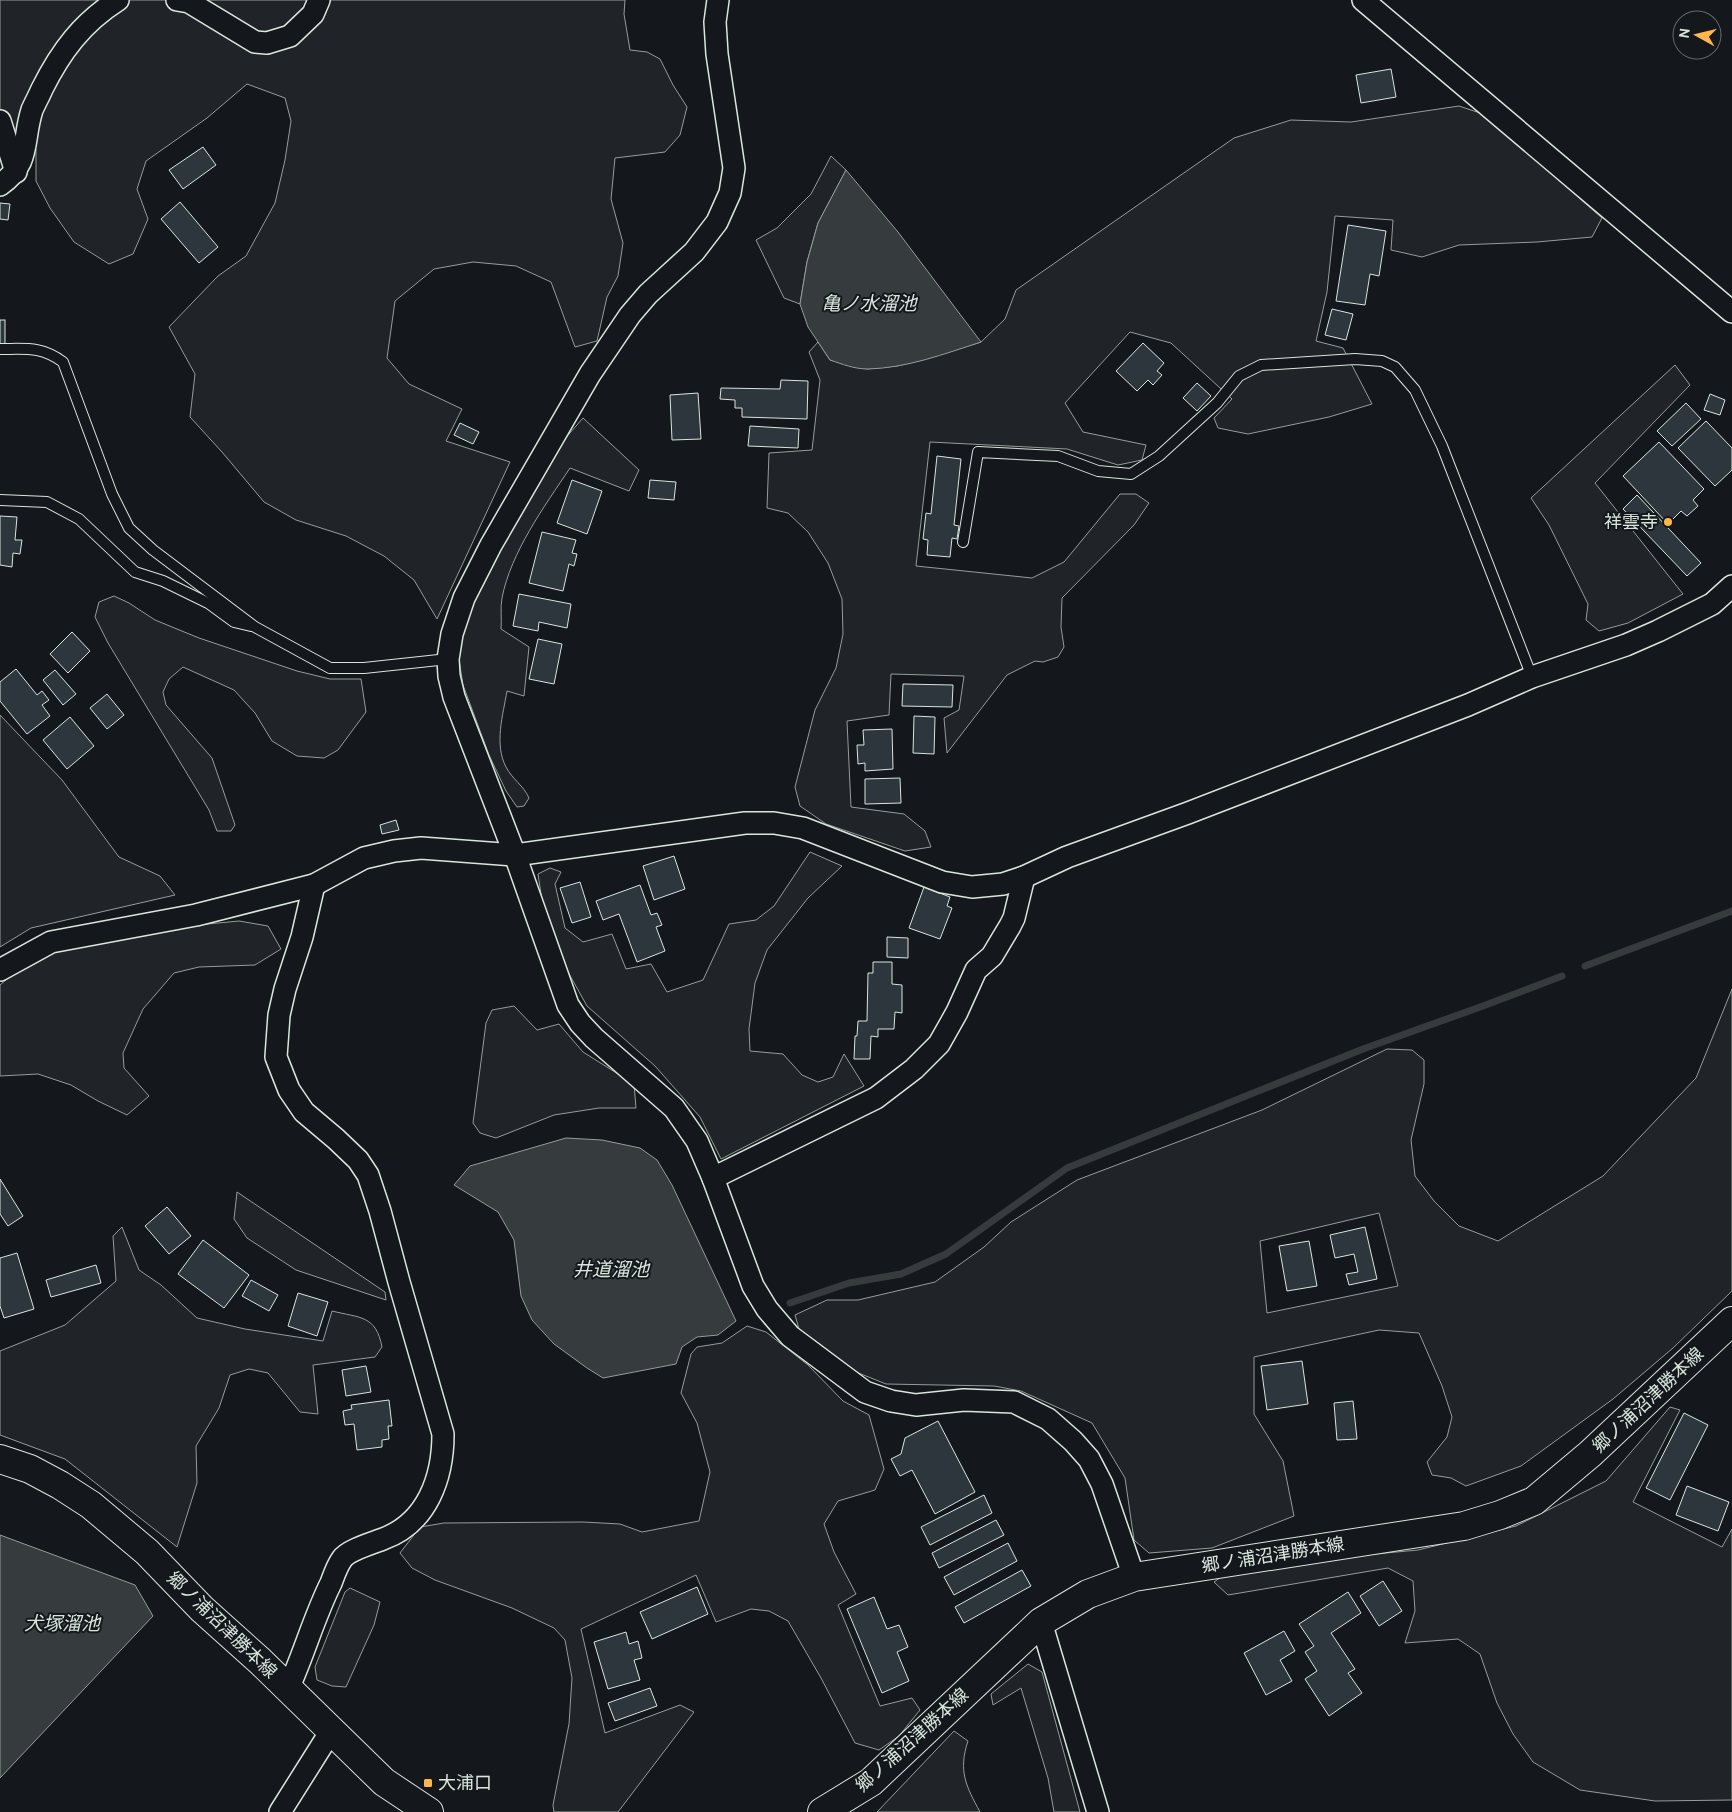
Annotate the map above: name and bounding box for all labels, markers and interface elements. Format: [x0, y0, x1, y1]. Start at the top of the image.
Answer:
north arrow [1672, 10, 1722, 60]
text: N [1675, 27, 1694, 39]
water label: 亀ノ水溜池 [821, 292, 918, 315]
place label: 祥雲寺 [1604, 511, 1658, 533]
marker: 祥雲寺 [1662, 516, 1674, 528]
water label: 井道溜池 [573, 1258, 651, 1281]
street label: 郷ノ浦沼津勝本線 [1588, 1343, 1708, 1457]
street label: 郷ノ浦沼津勝本線 [1200, 1533, 1346, 1577]
street label: 郷ノ浦沼津勝本線 [163, 1567, 281, 1683]
water label: 犬塚溜池 [24, 1612, 102, 1635]
street label: 郷ノ浦沼津勝本線 [851, 1684, 973, 1796]
place label: 大浦口 [438, 1772, 492, 1794]
marker: 大浦口 [422, 1777, 434, 1789]

